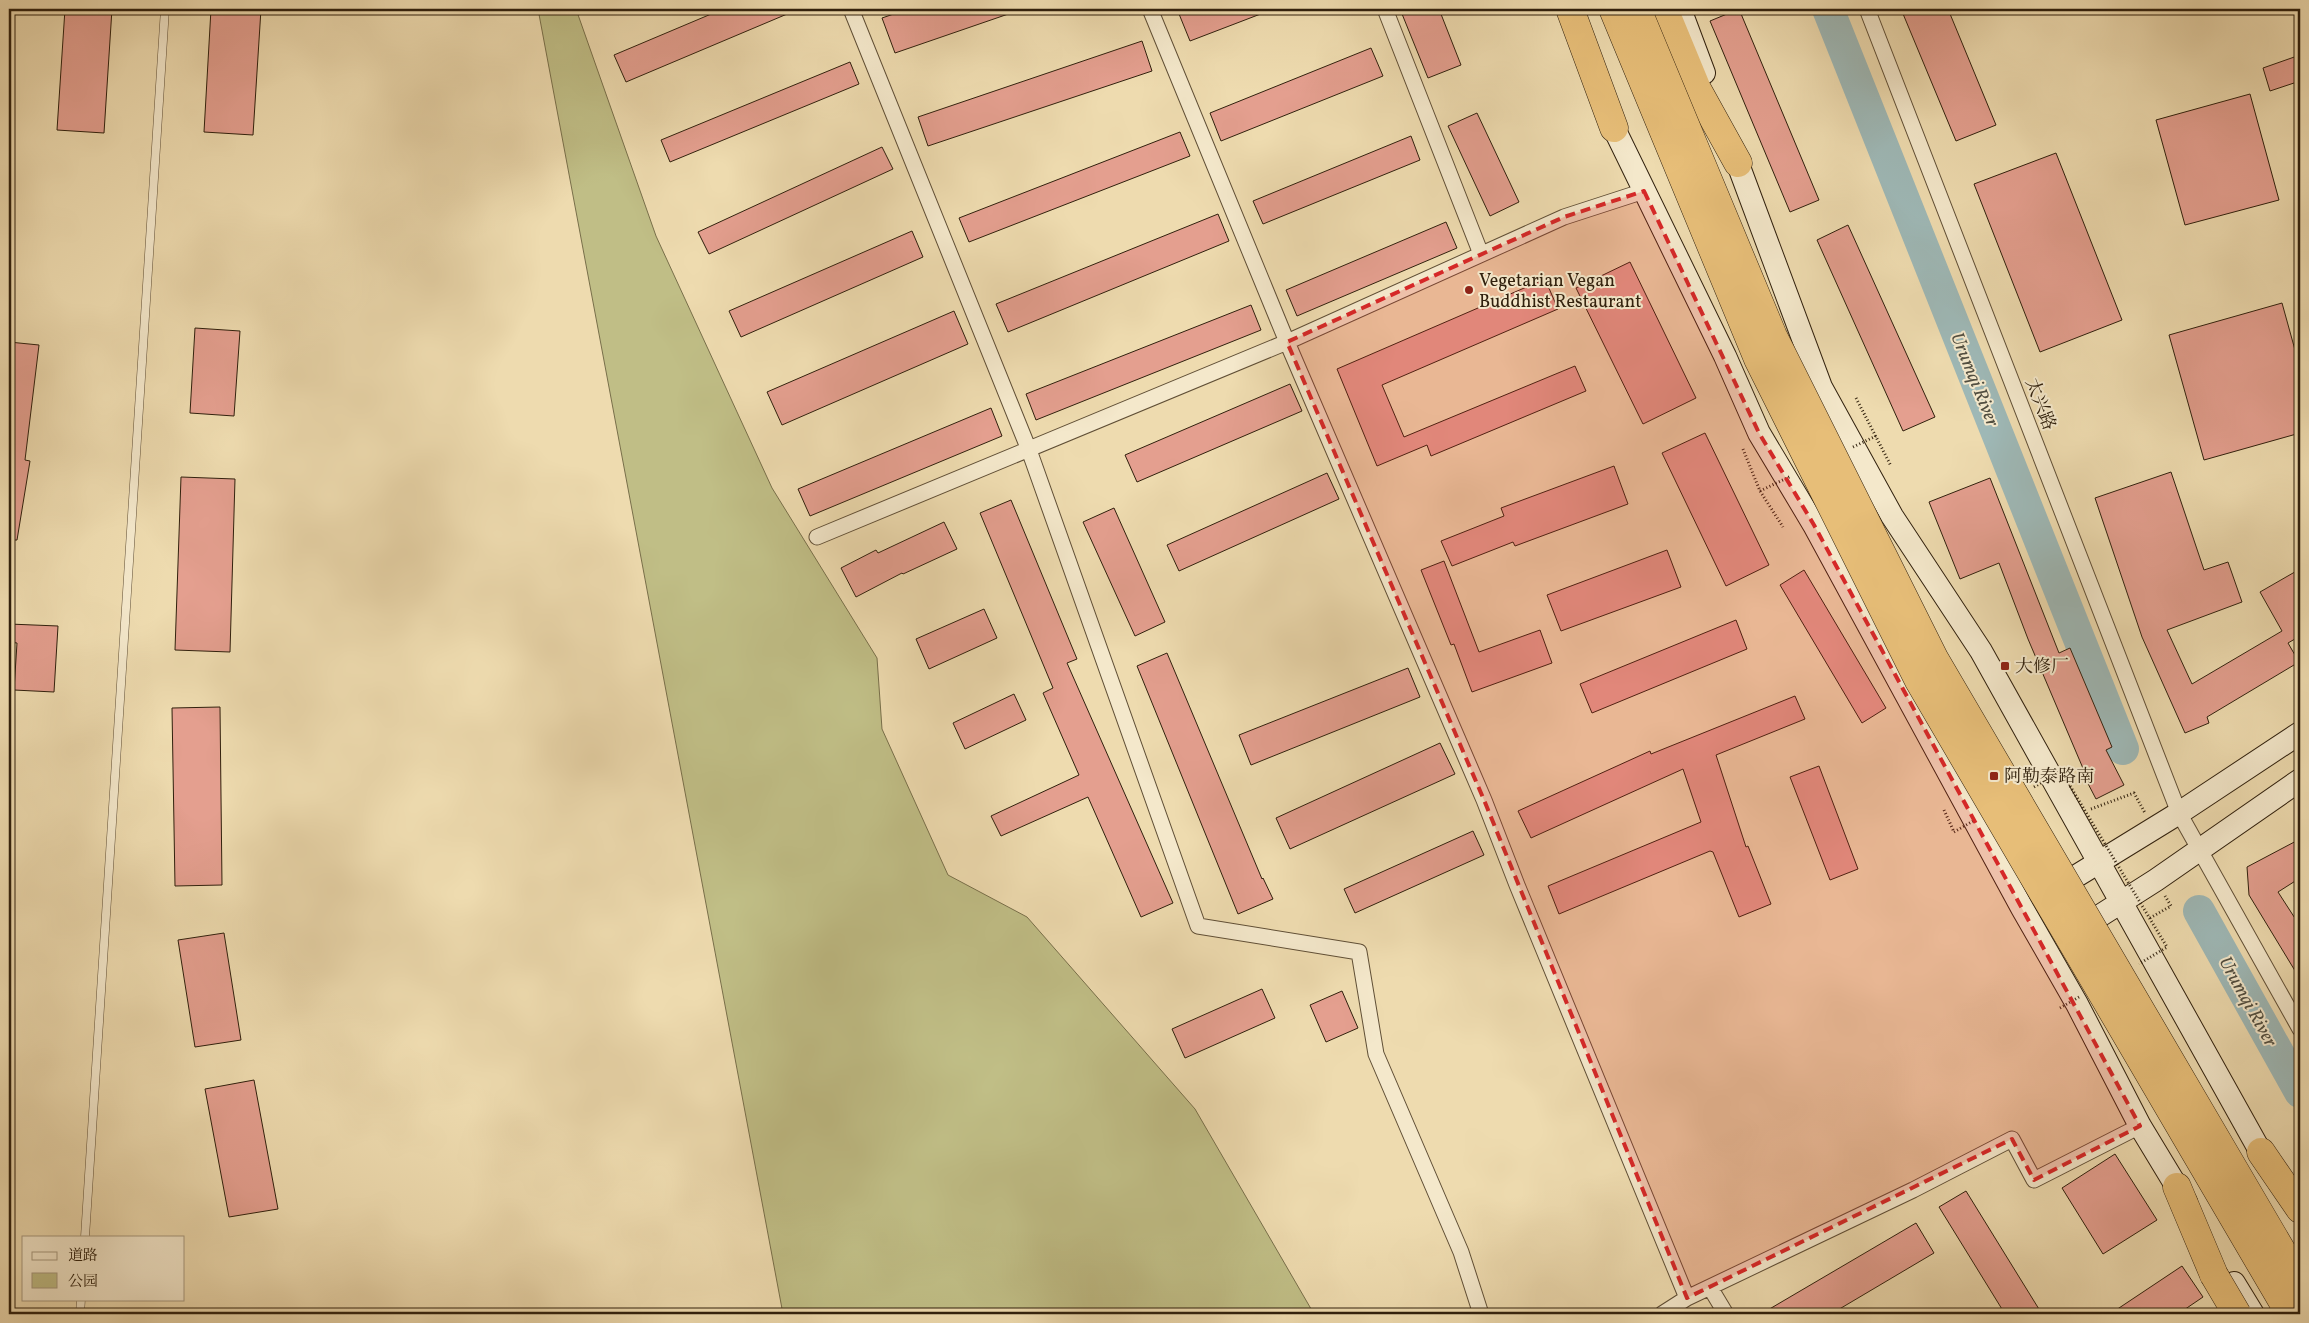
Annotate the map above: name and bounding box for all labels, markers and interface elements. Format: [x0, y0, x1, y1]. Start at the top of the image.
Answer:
place label: Vegetarian Vegan Buddhist Restaurant [1479, 269, 1642, 315]
marker: Vegetarian Vegan Buddhist Restaurant [1463, 284, 1475, 296]
water label: Urumqi River [1943, 329, 2005, 432]
street label: 太兴路 [2018, 375, 2061, 434]
place label: 大修厂 [2015, 655, 2069, 680]
marker: 大修厂 [1999, 660, 2011, 672]
place label: 阿勒泰路南 [2004, 765, 2094, 790]
marker: 阿勒泰路南 [1988, 770, 2000, 782]
water label: Urumqi River [2212, 952, 2283, 1053]
legend [22, 1236, 185, 1300]
text: 道路 [68, 1246, 98, 1267]
text: 公园 [68, 1272, 98, 1293]

